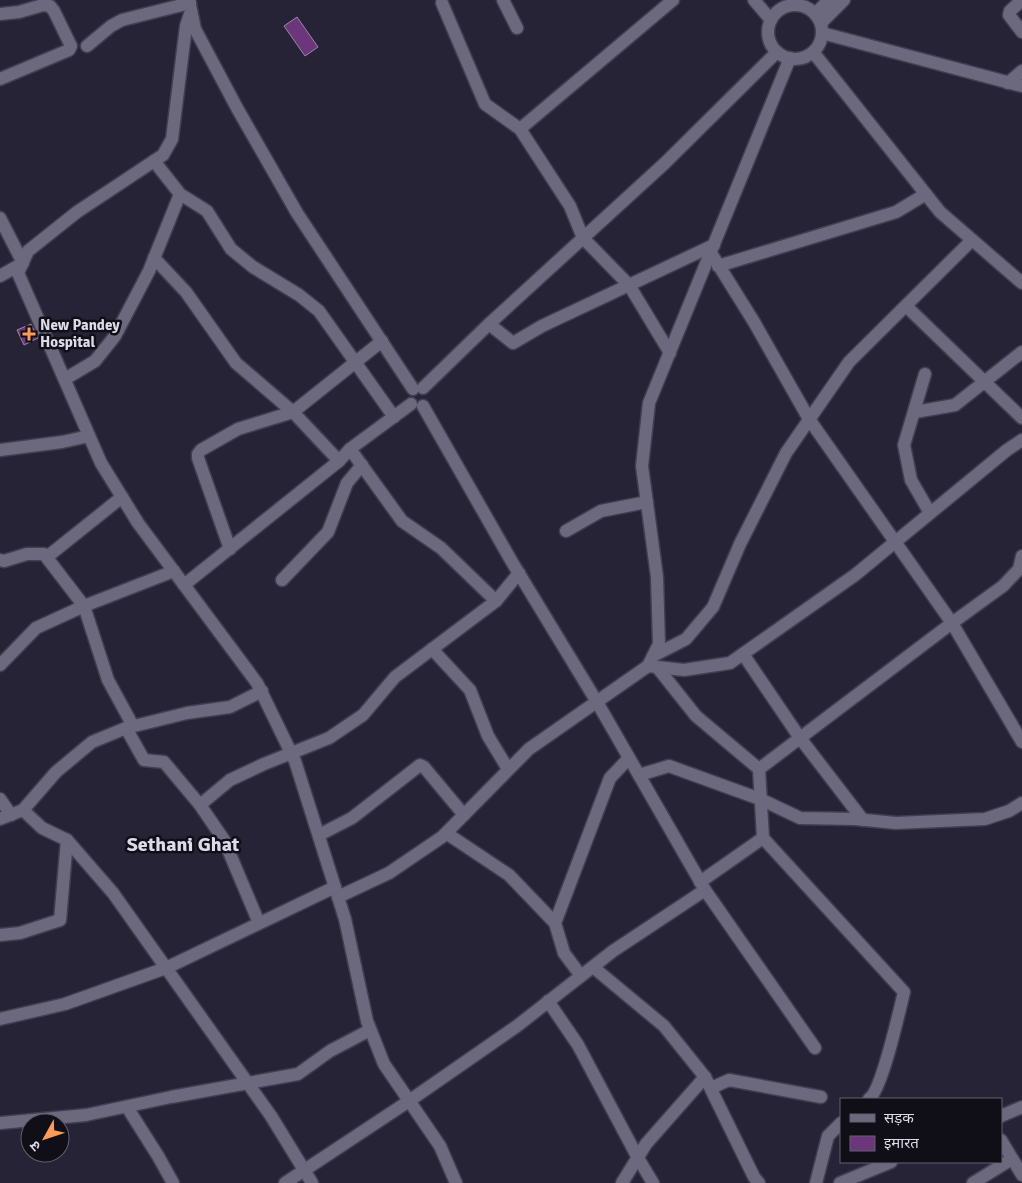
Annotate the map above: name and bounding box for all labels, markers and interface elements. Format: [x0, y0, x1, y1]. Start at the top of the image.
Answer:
place label: New Pandey Hospital [40, 316, 120, 351]
marker: New Pandey Hospital [22, 327, 36, 341]
district label: Sethani Ghat [127, 832, 240, 857]
legend [840, 1098, 1002, 1163]
text: सड़क [884, 1109, 914, 1127]
north arrow [20, 1113, 70, 1163]
text: इमारत [884, 1134, 919, 1152]
text: उ [26, 1137, 45, 1155]

